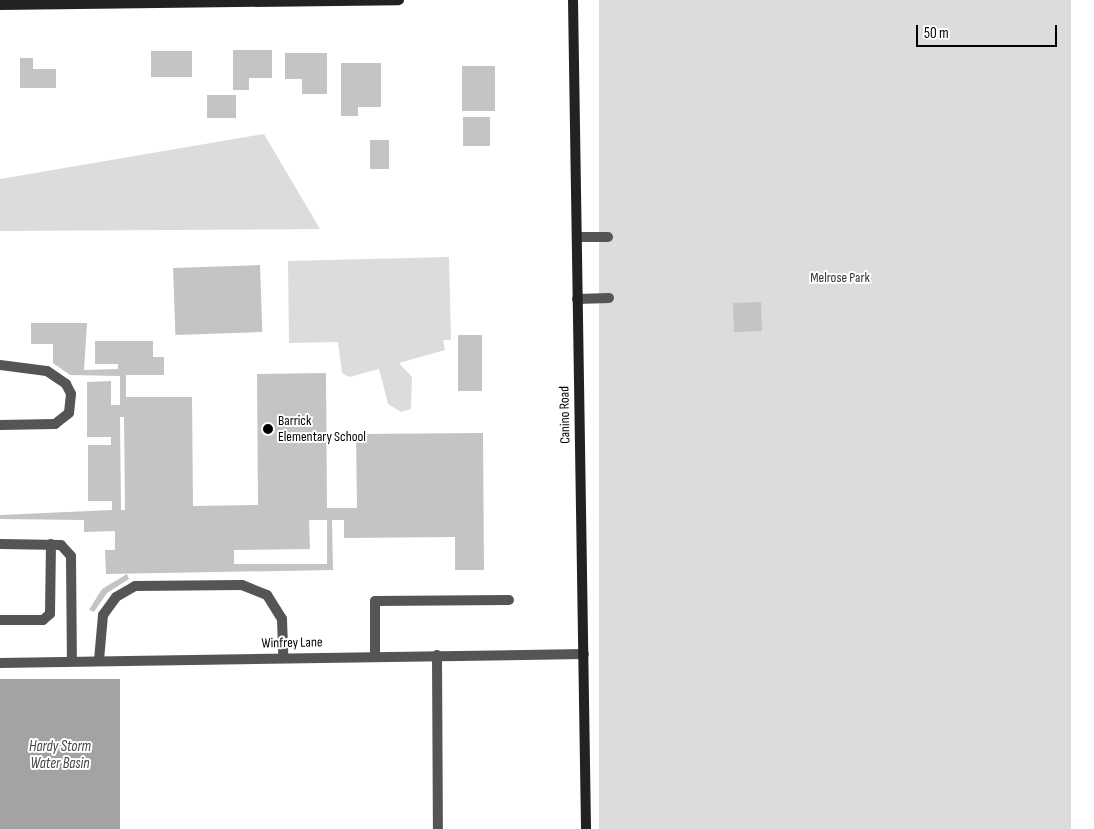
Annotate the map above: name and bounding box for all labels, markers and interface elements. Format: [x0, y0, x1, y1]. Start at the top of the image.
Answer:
scale bar [919, 15, 1060, 47]
text: 50 m [924, 24, 949, 43]
park label: Melrose Park [810, 270, 870, 286]
street label: Canino Road [556, 386, 574, 444]
place label: Barrick Elementary School [278, 413, 366, 446]
marker: Barrick Elementary School [262, 423, 274, 435]
street label: Winfrey Lane [261, 634, 323, 652]
water label: Hardy Storm Water Basin [29, 737, 91, 772]

